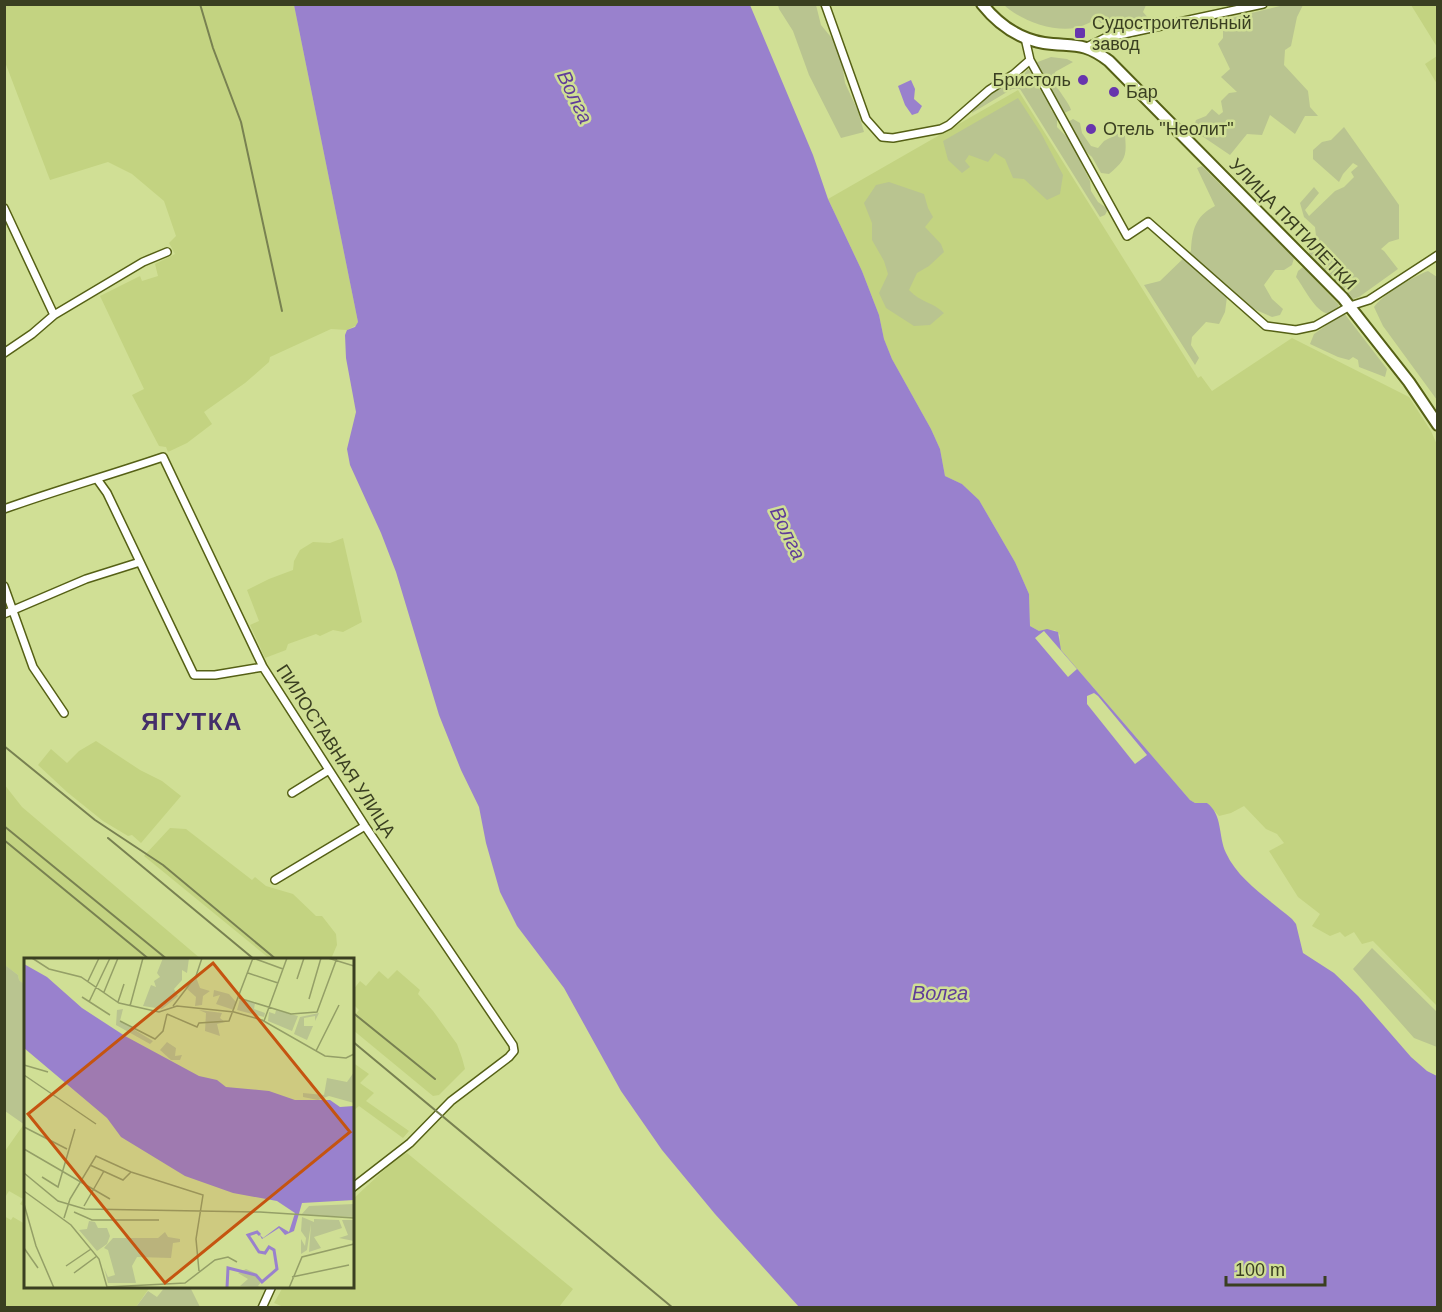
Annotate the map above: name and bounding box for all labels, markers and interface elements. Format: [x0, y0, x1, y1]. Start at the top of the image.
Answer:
place label: Судостроительный завод [1092, 13, 1252, 54]
marker: Судостроительный завод [1073, 26, 1087, 40]
water label: Волга [553, 67, 597, 127]
place label: Бристоль [993, 70, 1071, 90]
marker: Бристоль [1076, 73, 1090, 87]
place label: Бар [1126, 82, 1158, 102]
marker: Бар [1107, 85, 1121, 99]
place label: Отель "Неолит" [1103, 119, 1234, 139]
marker: Отель "Неолит" [1084, 122, 1098, 136]
street label: УЛИЦА ПЯТИЛЕТКИ [1225, 154, 1361, 294]
water label: Волга [766, 503, 810, 563]
street label: ПИЛОСТАВНАЯ УЛИЦА [272, 661, 400, 841]
district label: ЯГУТКА [141, 708, 243, 735]
inset map [24, 958, 354, 1288]
water label: Волга [912, 982, 968, 1004]
scale bar [1226, 1249, 1325, 1287]
text: 100 m [1235, 1260, 1285, 1280]

